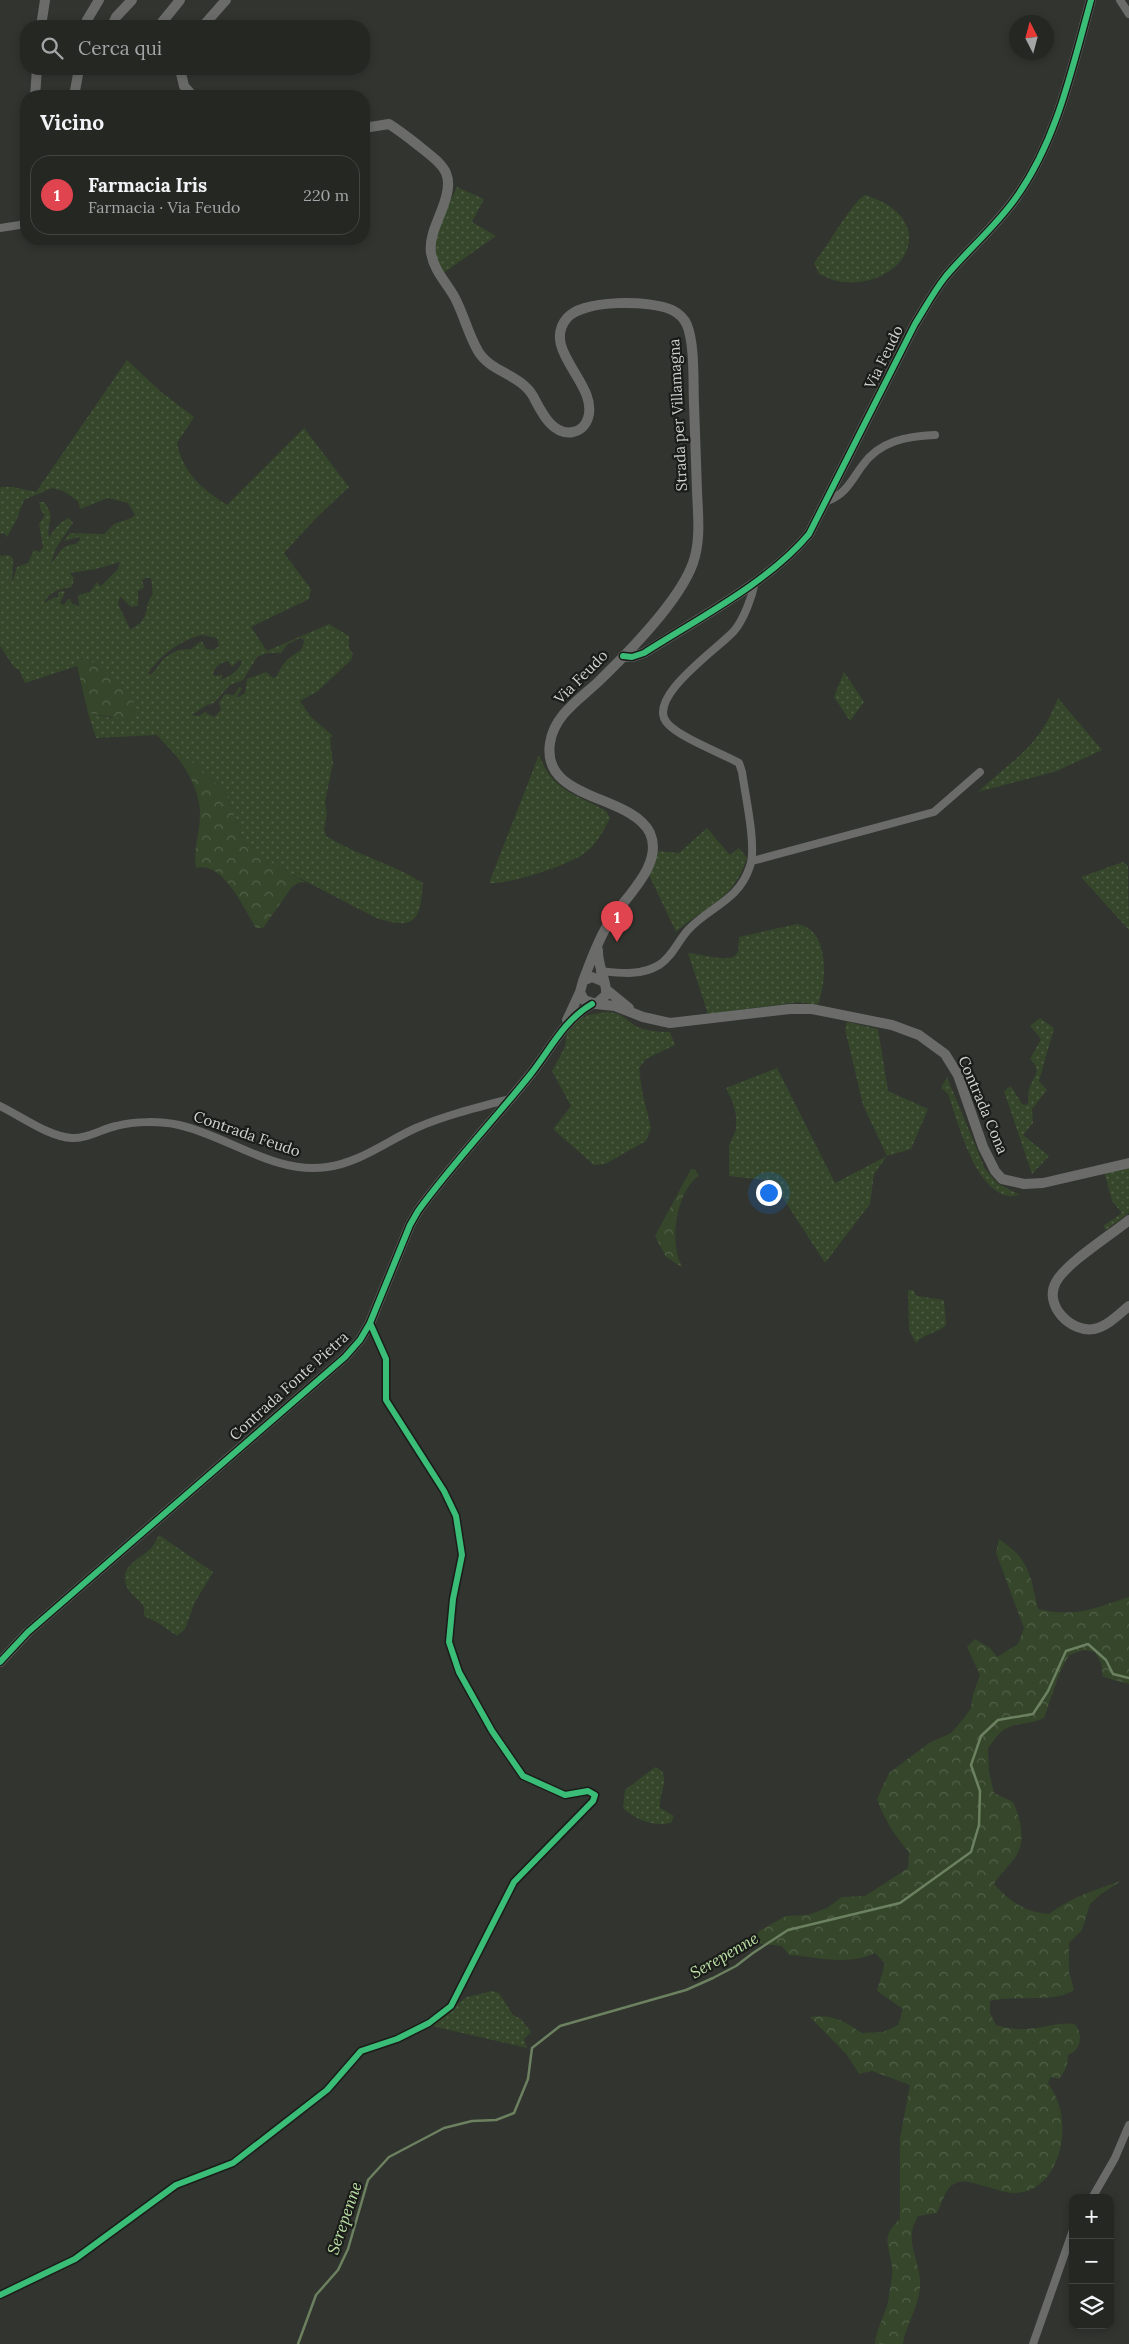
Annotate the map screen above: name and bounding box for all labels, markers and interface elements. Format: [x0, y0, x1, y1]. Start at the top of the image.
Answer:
north arrow [1009, 15, 1054, 60]
search box [20, 20, 370, 75]
icon: search [38, 34, 66, 62]
text: Cerca qui [78, 36, 162, 60]
text: Vicino [40, 109, 104, 136]
text: Farmacia Iris [88, 173, 207, 197]
text: 1 [54, 185, 60, 205]
text: 220 m [303, 185, 349, 205]
text: Farmacia · Via Feudo [88, 197, 240, 217]
street label: Via Feudo [860, 322, 907, 393]
street label: Strada per Villamagna [664, 338, 691, 492]
street label: Via Feudo [549, 646, 612, 708]
pin: 1 [601, 901, 633, 942]
street label: Contrada Cona [954, 1053, 1013, 1157]
street label: Contrada Feudo [191, 1106, 303, 1161]
your location [756, 1180, 782, 1206]
street label: Contrada Fonte Pietra [225, 1327, 352, 1444]
water label: Serepenne [686, 1927, 762, 1983]
water label: Serepenne [322, 2179, 366, 2257]
map controls [1069, 2194, 1114, 2329]
button: + [1069, 2194, 1114, 2239]
button: − [1069, 2239, 1114, 2284]
button: layers [1069, 2284, 1114, 2329]

